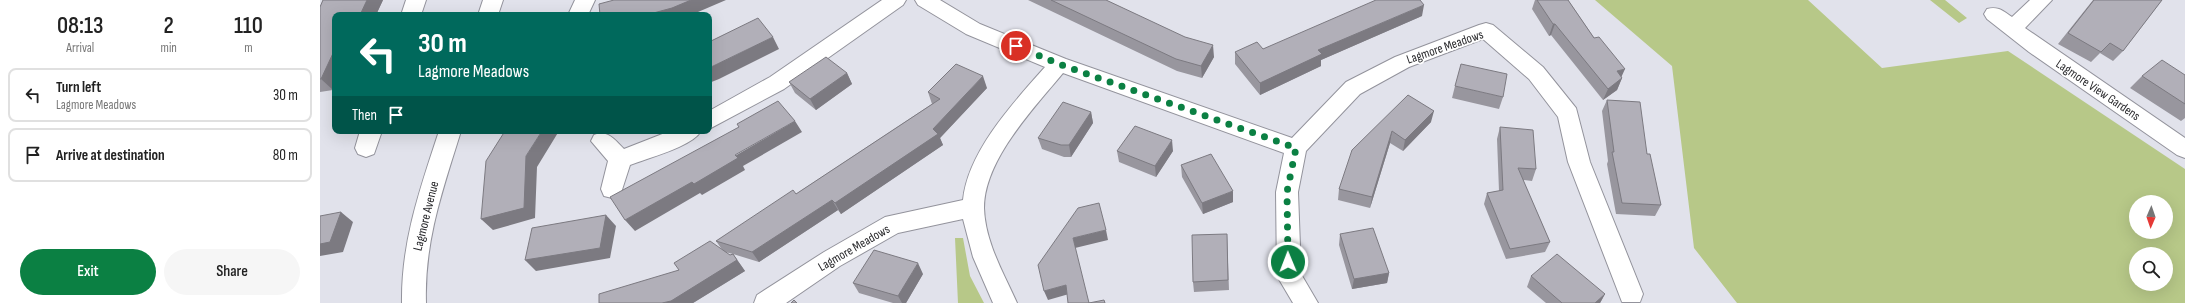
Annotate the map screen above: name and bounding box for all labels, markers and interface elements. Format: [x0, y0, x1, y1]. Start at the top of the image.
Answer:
text: 08:13 [57, 11, 104, 40]
text: 2 [164, 11, 174, 40]
text: 110 [234, 11, 263, 40]
street label: Lagmore Meadows [1404, 26, 1486, 68]
text: 30 m [418, 27, 467, 60]
icon: left [352, 28, 404, 80]
pin [999, 29, 1033, 63]
icon: arrive [1005, 35, 1027, 57]
text: Arrival [66, 40, 94, 56]
text: min [161, 40, 177, 56]
text: m [244, 40, 253, 56]
street label: Lagmore View Gardens [2053, 56, 2143, 124]
text: Lagmore Meadows [418, 61, 529, 82]
text: Turn left [56, 78, 101, 97]
icon: left [22, 84, 44, 106]
text: 30 m [273, 86, 298, 105]
text: Lagmore Meadows [56, 97, 136, 113]
icon: arrive [385, 104, 407, 126]
text: Then [352, 106, 377, 125]
icon: arrive [22, 144, 44, 166]
text: Arrive at destination [56, 146, 165, 165]
text: 80 m [273, 146, 298, 165]
street label: Lagmore Avenue [410, 179, 442, 253]
north arrow [2129, 195, 2173, 239]
map controls [2129, 195, 2173, 291]
street label: Lagmore Meadows [815, 221, 893, 275]
position arrow [1267, 241, 1309, 283]
button: search [2129, 247, 2173, 291]
button: Exit [20, 249, 156, 295]
button: Share [164, 249, 300, 295]

